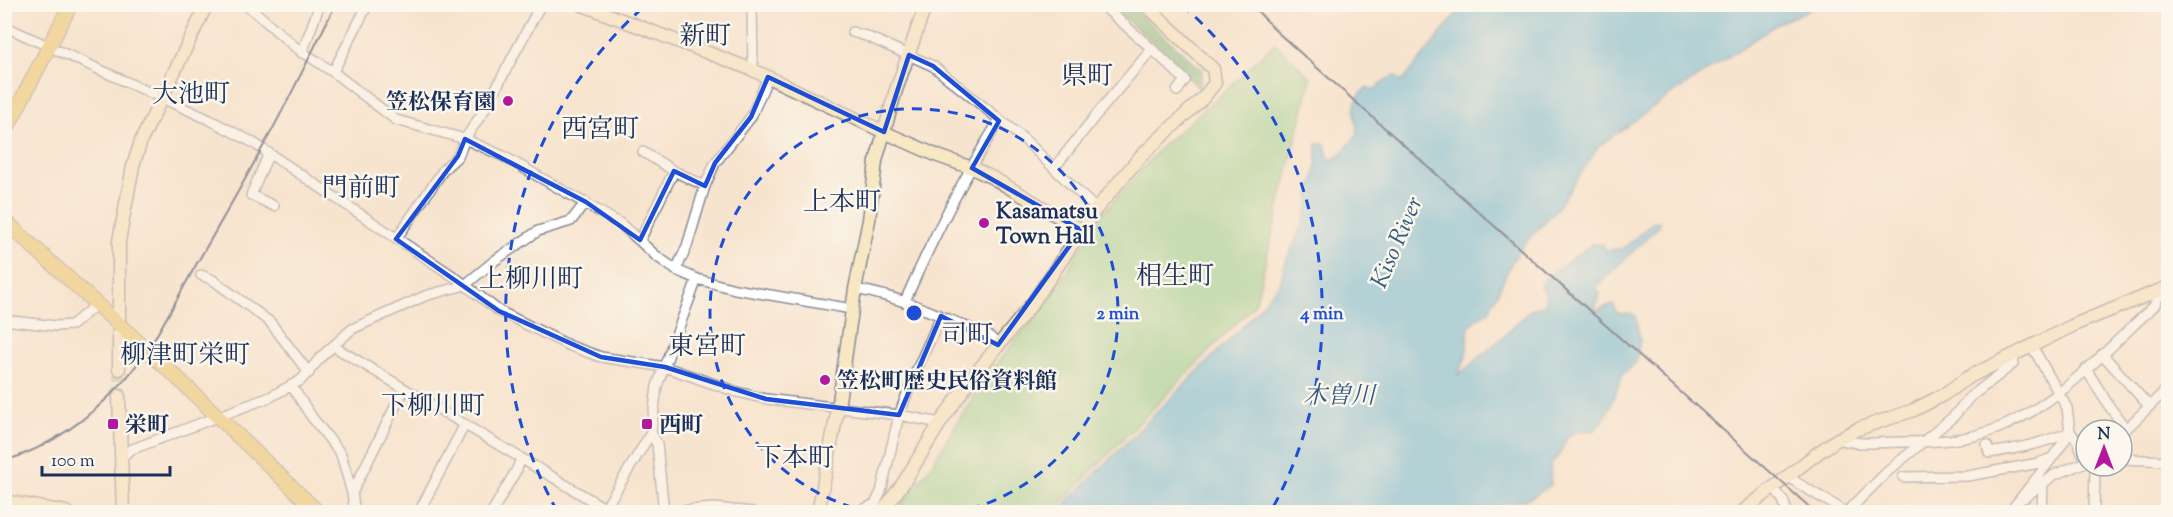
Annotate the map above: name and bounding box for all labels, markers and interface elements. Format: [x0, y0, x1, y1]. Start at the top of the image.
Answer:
district label: 新町 [679, 19, 731, 56]
district label: 県町 [1061, 59, 1113, 96]
district label: 大池町 [152, 77, 230, 114]
place label: 笠松保育園 [386, 88, 496, 120]
marker: 笠松保育園 [501, 94, 515, 108]
district label: 西宮町 [561, 112, 639, 149]
district label: 門前町 [322, 171, 400, 208]
district label: 上本町 [803, 185, 881, 222]
water label: Kiso River [1363, 191, 1433, 294]
place label: Kasamatsu Town Hall [996, 197, 1098, 254]
marker: Kasamatsu Town Hall [977, 216, 991, 230]
district label: 相生町 [1136, 259, 1214, 296]
district label: 上柳川町 [479, 262, 583, 299]
text: 2 min [1097, 302, 1140, 328]
text: 4 min [1299, 302, 1344, 328]
centre of rings [904, 303, 924, 323]
district label: 司町 [941, 318, 993, 355]
district label: 東宮町 [668, 329, 746, 366]
district label: 柳津町栄町 [120, 338, 250, 375]
place label: 笠松町歴史民俗資料館 [837, 367, 1057, 399]
marker: 笠松町歴史民俗資料館 [818, 373, 832, 387]
water label: 木曽川 [1303, 380, 1378, 414]
district label: 下柳川町 [381, 389, 485, 426]
place label: 栄町 [125, 411, 169, 443]
place label: 西町 [659, 411, 703, 443]
marker: 栄町 [106, 417, 120, 431]
marker: 西町 [640, 417, 654, 431]
north arrow [2074, 418, 2134, 478]
text: N [2098, 424, 2111, 447]
scale bar [42, 439, 170, 477]
district label: 下本町 [756, 441, 834, 478]
text: 100 m [51, 449, 95, 475]

